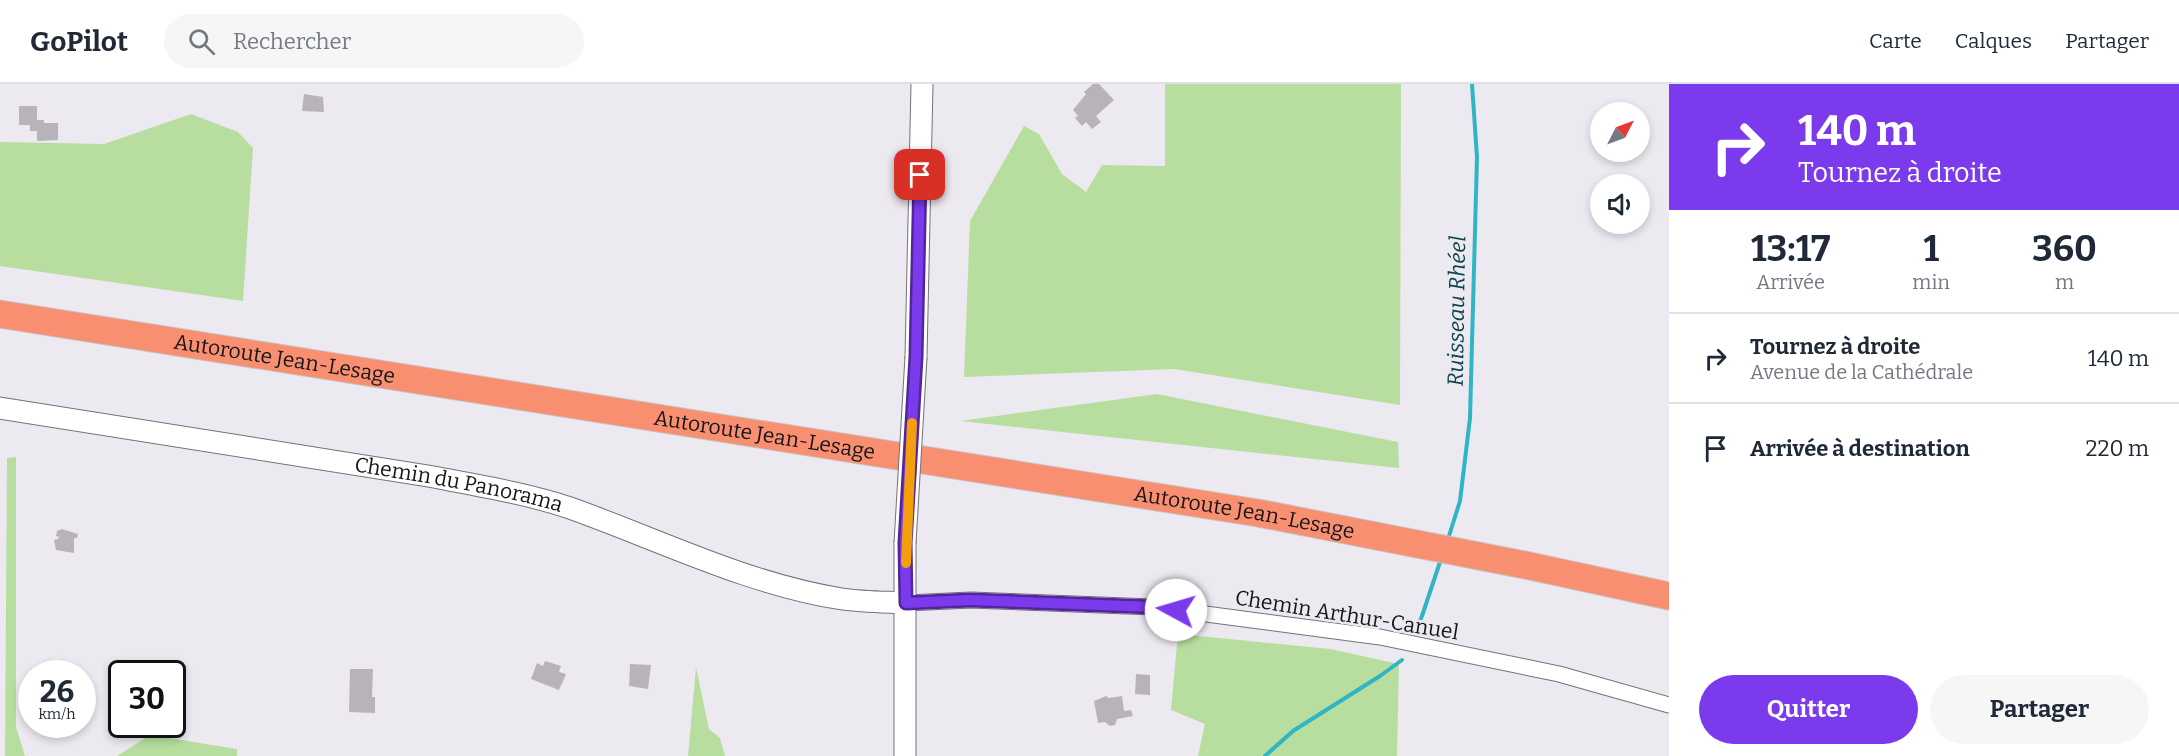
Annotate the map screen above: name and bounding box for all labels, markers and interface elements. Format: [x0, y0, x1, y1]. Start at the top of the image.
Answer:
search box [164, 14, 584, 68]
text: GoPilot [30, 25, 128, 58]
icon: search [185, 25, 218, 58]
text: Rechercher [233, 28, 351, 55]
text: Carte [1869, 28, 1922, 54]
text: Calques [1955, 28, 2032, 54]
text: Partager [2065, 28, 2149, 54]
north arrow [1590, 102, 1650, 162]
map controls [1590, 102, 1650, 234]
text: 140 m [1798, 106, 1916, 156]
icon: right [1699, 108, 1777, 186]
pin [894, 149, 945, 200]
text: Tournez à droite [1798, 157, 2002, 189]
icon: arrive [903, 158, 936, 191]
button: sound [1590, 174, 1650, 234]
text: 13:17 [1751, 227, 1830, 271]
text: 1 [1923, 227, 1939, 271]
text: 360 [2032, 227, 2097, 271]
water label: Ruisseau Rhéel [1442, 235, 1471, 387]
text: Arrivée [1756, 270, 1825, 294]
text: min [1912, 270, 1950, 294]
text: m [2055, 270, 2074, 294]
street label: Autoroute Jean-Lesage [172, 329, 397, 389]
text: Tournez à droite [1750, 333, 1920, 360]
icon: right [1699, 342, 1732, 375]
text: 140 m [2088, 345, 2149, 372]
text: Avenue de la Cathédrale [1750, 360, 1973, 384]
street label: Autoroute Jean-Lesage [652, 405, 877, 465]
icon: arrive [1699, 432, 1732, 465]
text: Arrivée à destination [1750, 435, 1970, 462]
text: 220 m [2086, 435, 2149, 462]
street label: Chemin du Panorama [353, 452, 566, 518]
street label: Autoroute Jean-Lesage [1132, 481, 1357, 545]
position arrow [1144, 578, 1208, 642]
street label: Chemin Arthur-Canuel [1233, 584, 1461, 646]
speed limit sign: 30 [108, 660, 186, 738]
text: 26 [40, 674, 74, 710]
button: Quitter [1699, 675, 1918, 744]
button: Partager [1930, 675, 2149, 744]
text: km/h [38, 705, 76, 723]

